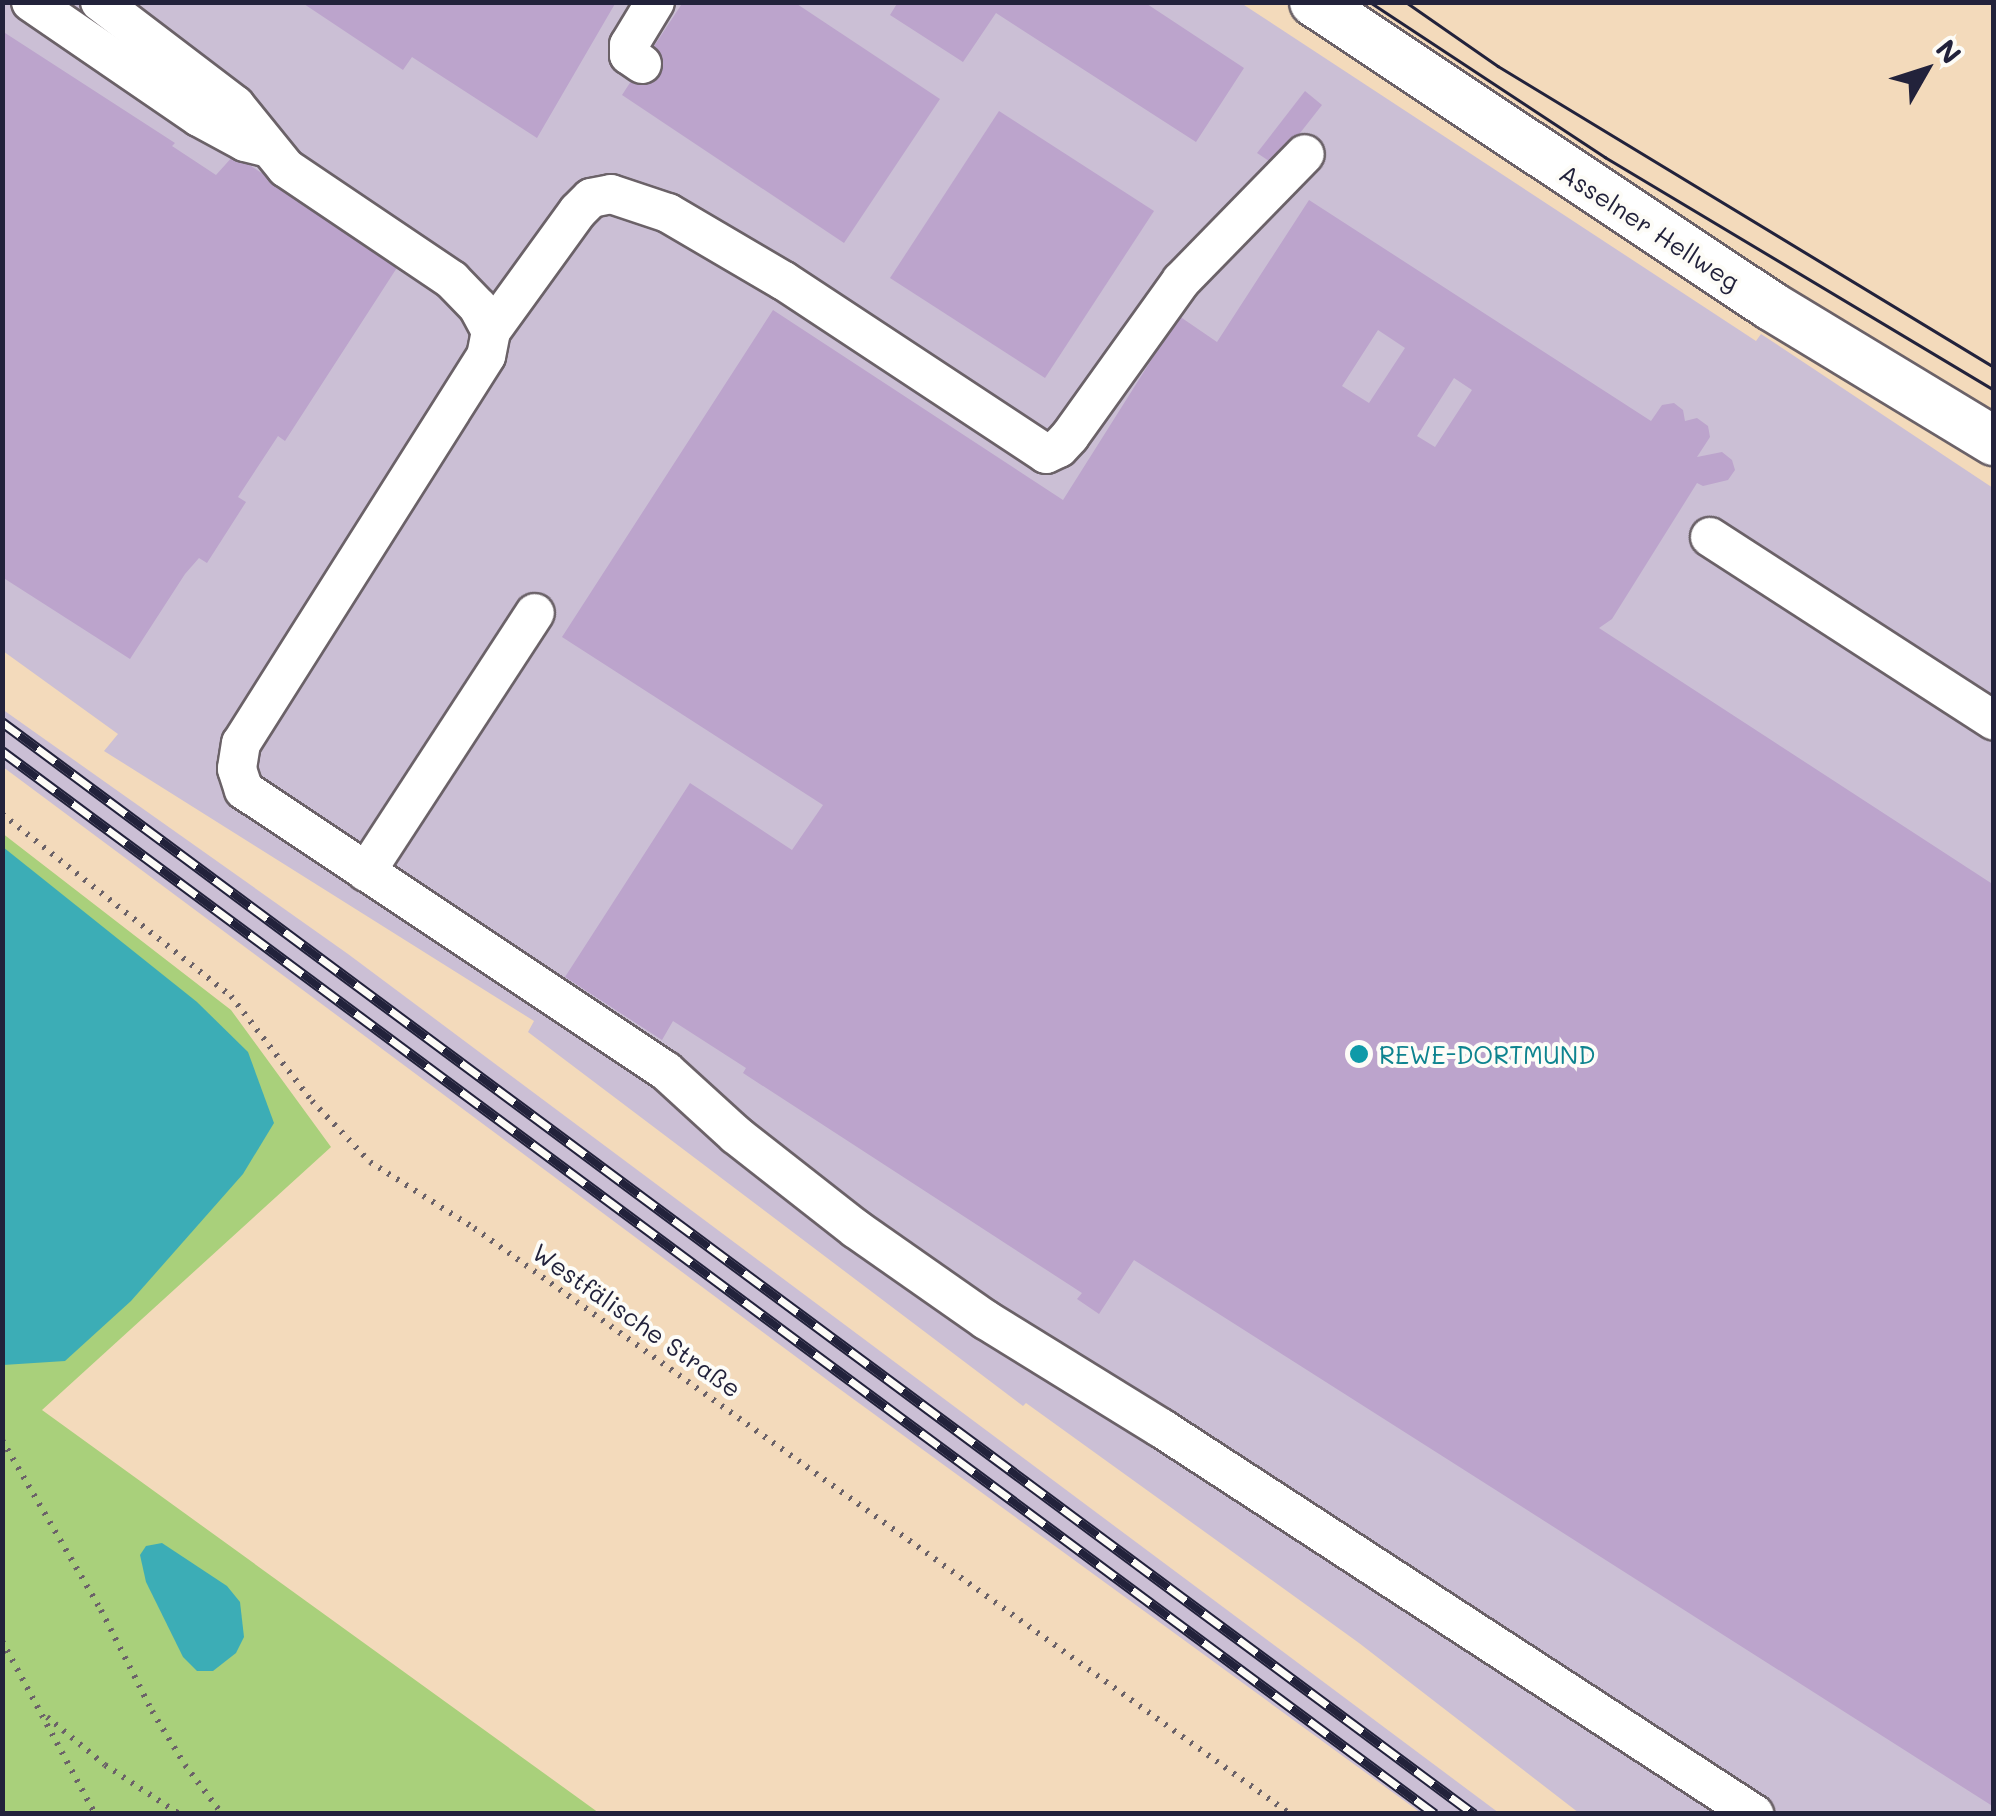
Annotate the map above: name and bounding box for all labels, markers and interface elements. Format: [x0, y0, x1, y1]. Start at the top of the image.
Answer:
north arrow [1876, 20, 1976, 120]
text: N [1929, 32, 1970, 71]
street label: Asselner Hellweg [1554, 158, 1746, 296]
place label: REWE-DORTMUND [1379, 1039, 1595, 1069]
marker: REWE-DORTMUND [1348, 1043, 1370, 1065]
street label: Westfälische Straße [527, 1237, 747, 1403]

